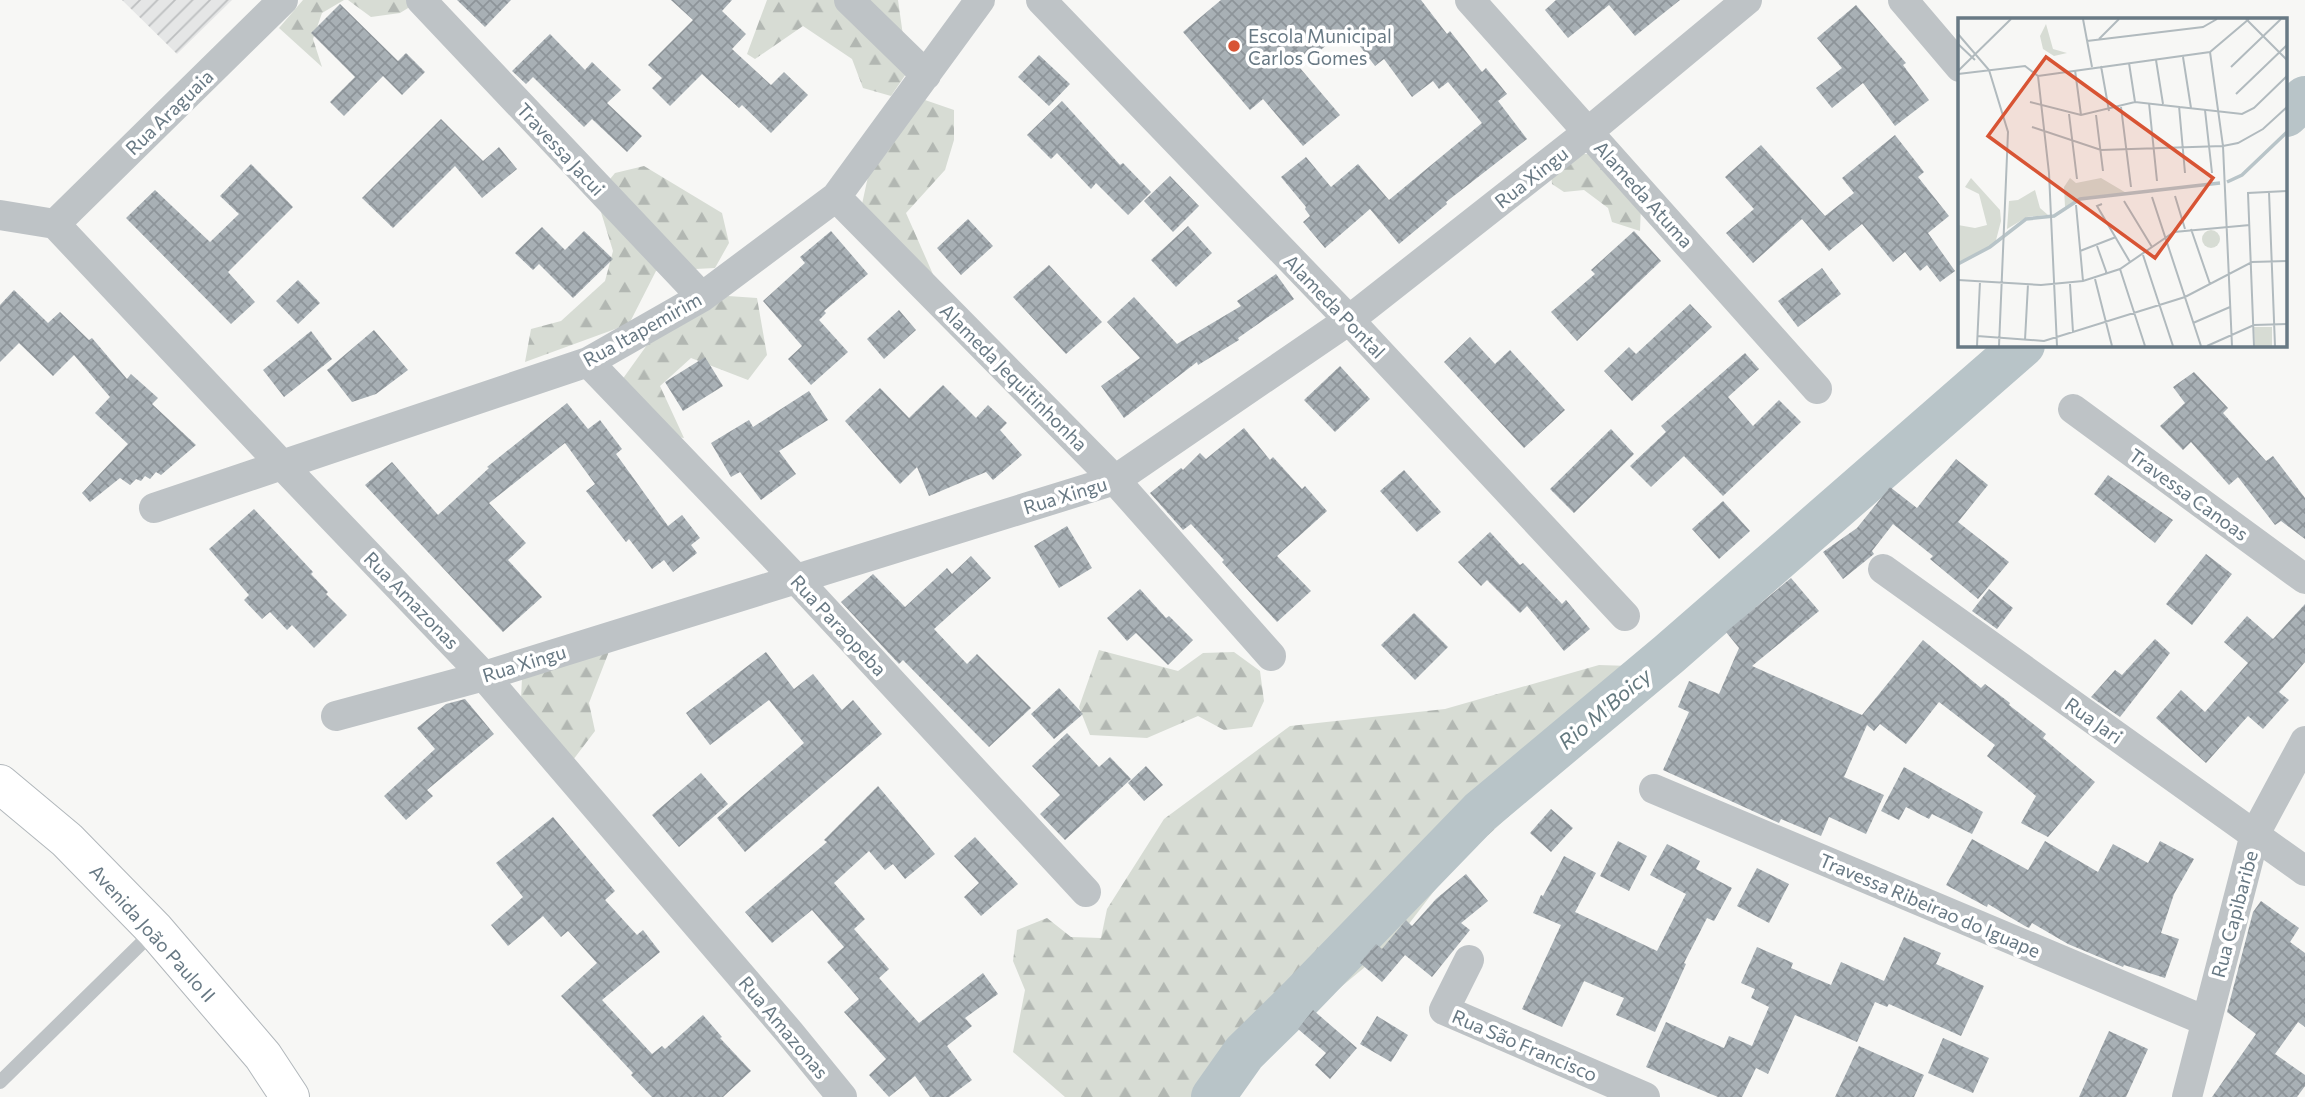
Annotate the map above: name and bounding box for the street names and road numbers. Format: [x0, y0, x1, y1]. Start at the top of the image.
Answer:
street label: Rua Araguaia [120, 65, 218, 159]
street label: Travessa Jacui [512, 98, 610, 200]
street label: Alameda Atuma [1590, 136, 1698, 252]
street label: Rua Xingu [1490, 141, 1572, 213]
street label: Alameda Pontal [1280, 249, 1390, 363]
street label: Rua Itapemirim [579, 287, 705, 371]
street label: Alameda Jequitinhonha [936, 299, 1092, 455]
street label: Travessa Canoas [2125, 443, 2253, 545]
street label: Rua Xingu [1020, 471, 1110, 519]
street label: Rua Amazonas [360, 546, 464, 654]
street label: Rua Paraopeba [786, 570, 892, 680]
street label: Rua Xingu [479, 639, 569, 687]
street label: Rua Jari [2061, 692, 2127, 748]
street label: Travessa Ribeirao do Iguape [1816, 848, 2044, 962]
street label: Rua Capibaribe [2206, 848, 2262, 980]
street label: Avenida João Paulo II [85, 860, 221, 1006]
street label: Rua Amazonas [734, 971, 834, 1083]
street label: Rua São Francisco [1449, 1004, 1601, 1086]

